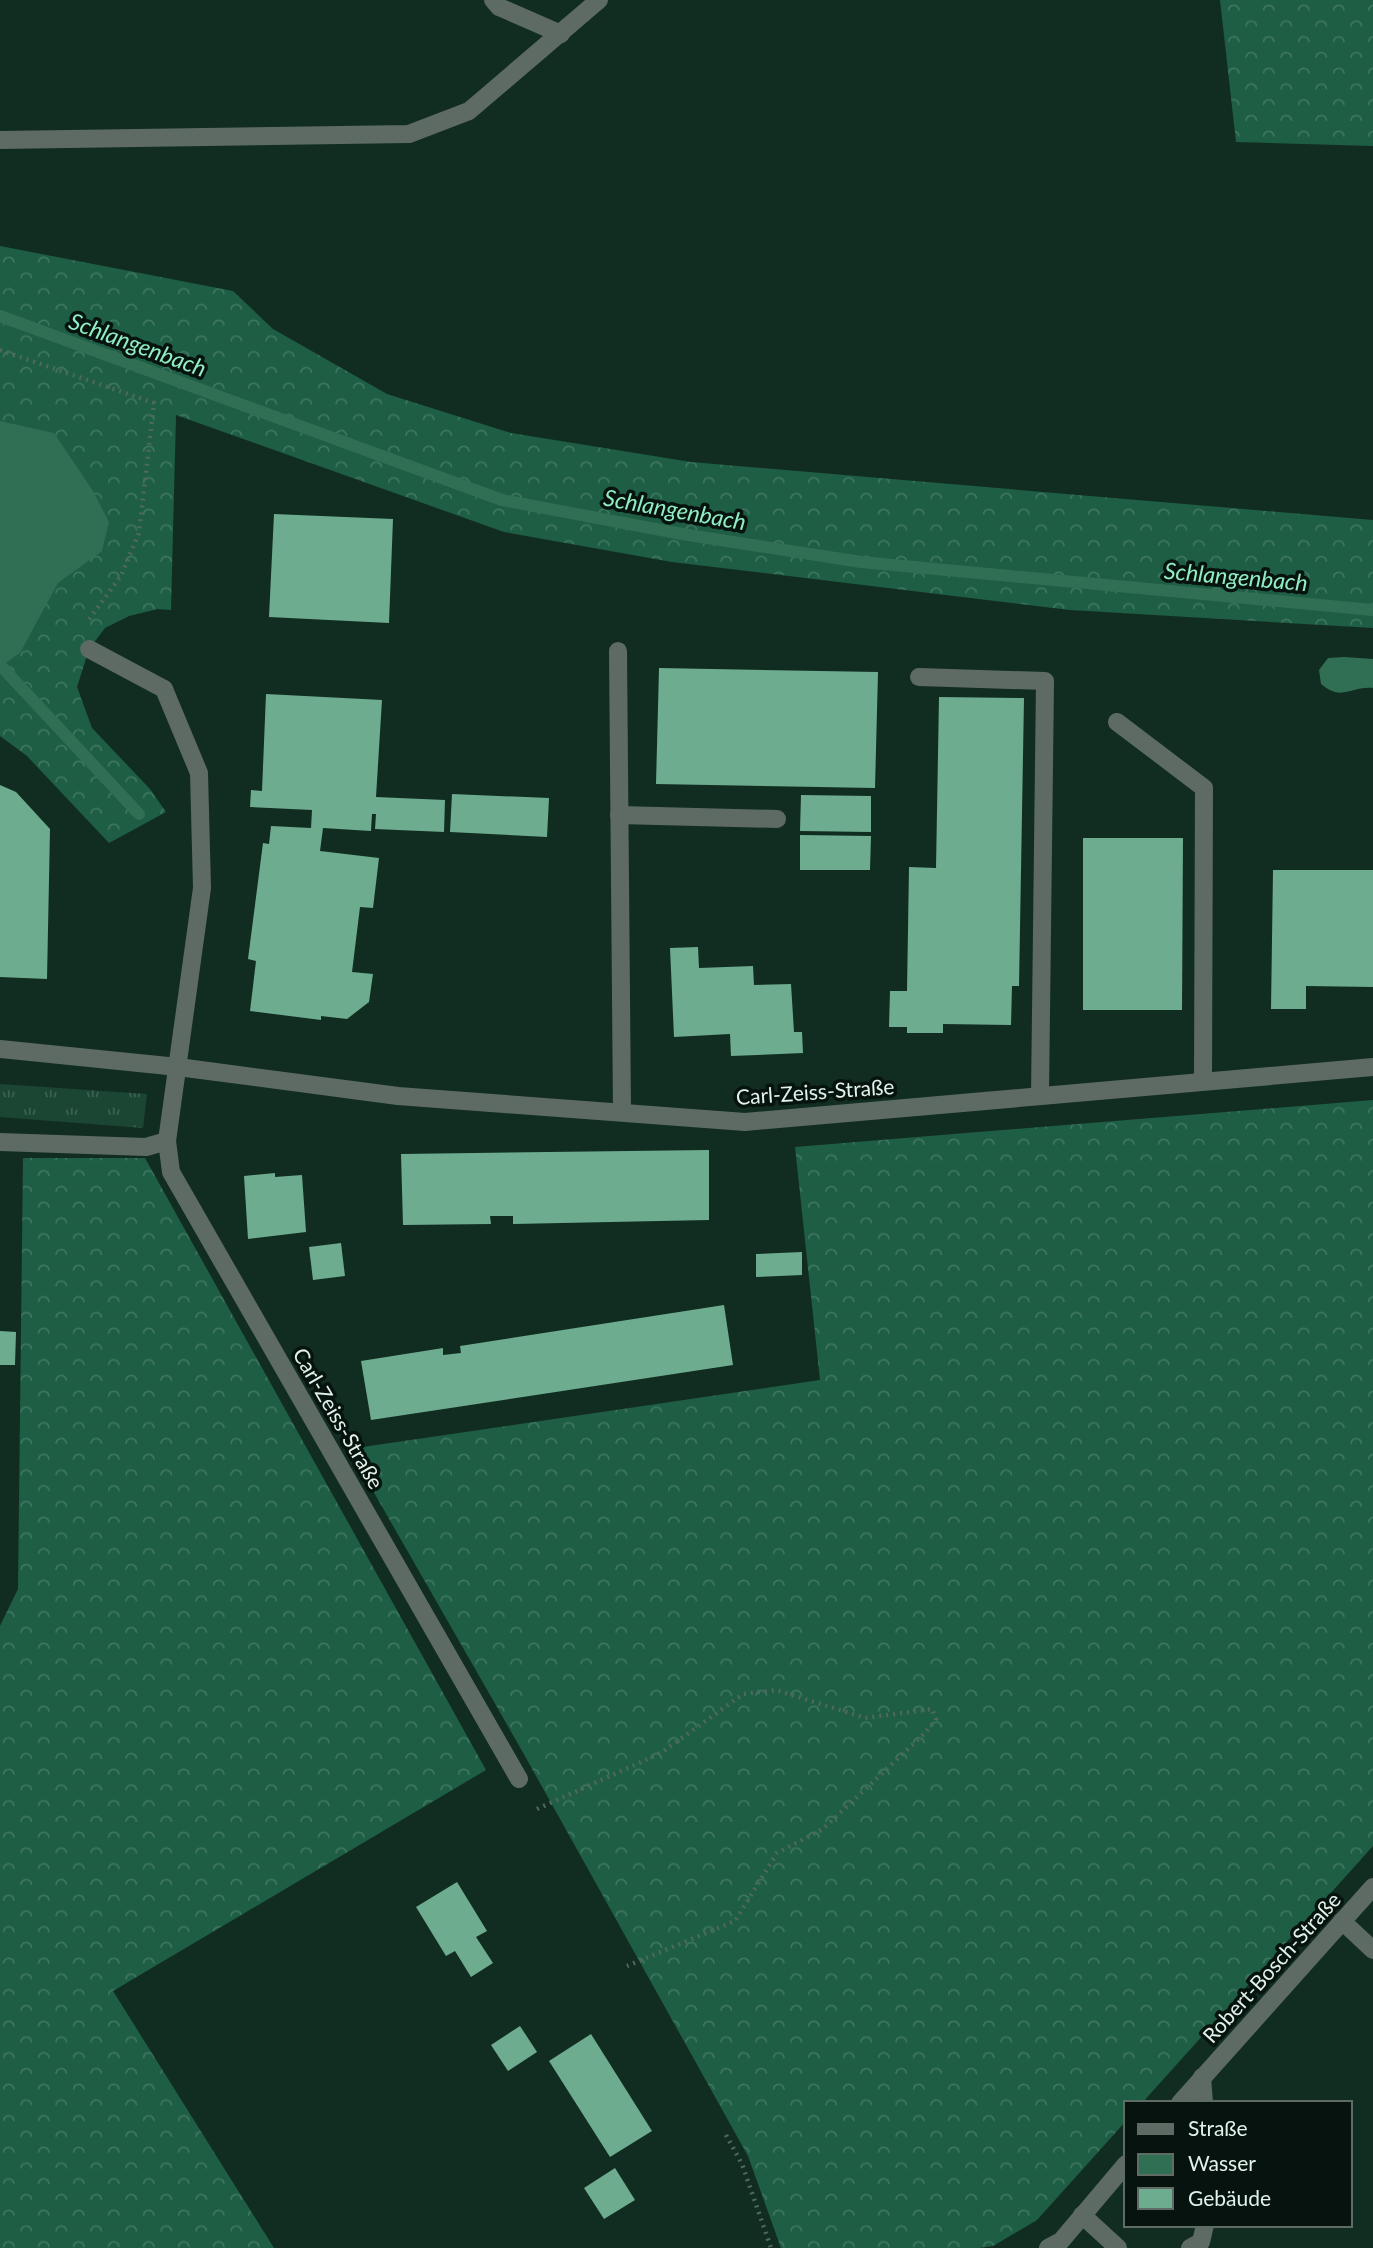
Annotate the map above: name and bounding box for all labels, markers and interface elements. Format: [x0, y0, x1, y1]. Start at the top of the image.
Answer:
water label: Schlangenbach [66, 306, 210, 382]
water label: Schlangenbach [602, 483, 748, 535]
water label: Schlangenbach [1163, 556, 1309, 596]
street label: Carl-Zeiss-Straße [735, 1073, 895, 1109]
street label: Carl-Zeiss-Straße [289, 1343, 389, 1493]
street label: Robert-Bosch-Straße [1197, 1887, 1345, 2047]
legend [1124, 2101, 1352, 2227]
text: Straße [1188, 2115, 1248, 2140]
text: Wasser [1188, 2150, 1256, 2175]
text: Gebäude [1188, 2185, 1271, 2210]

